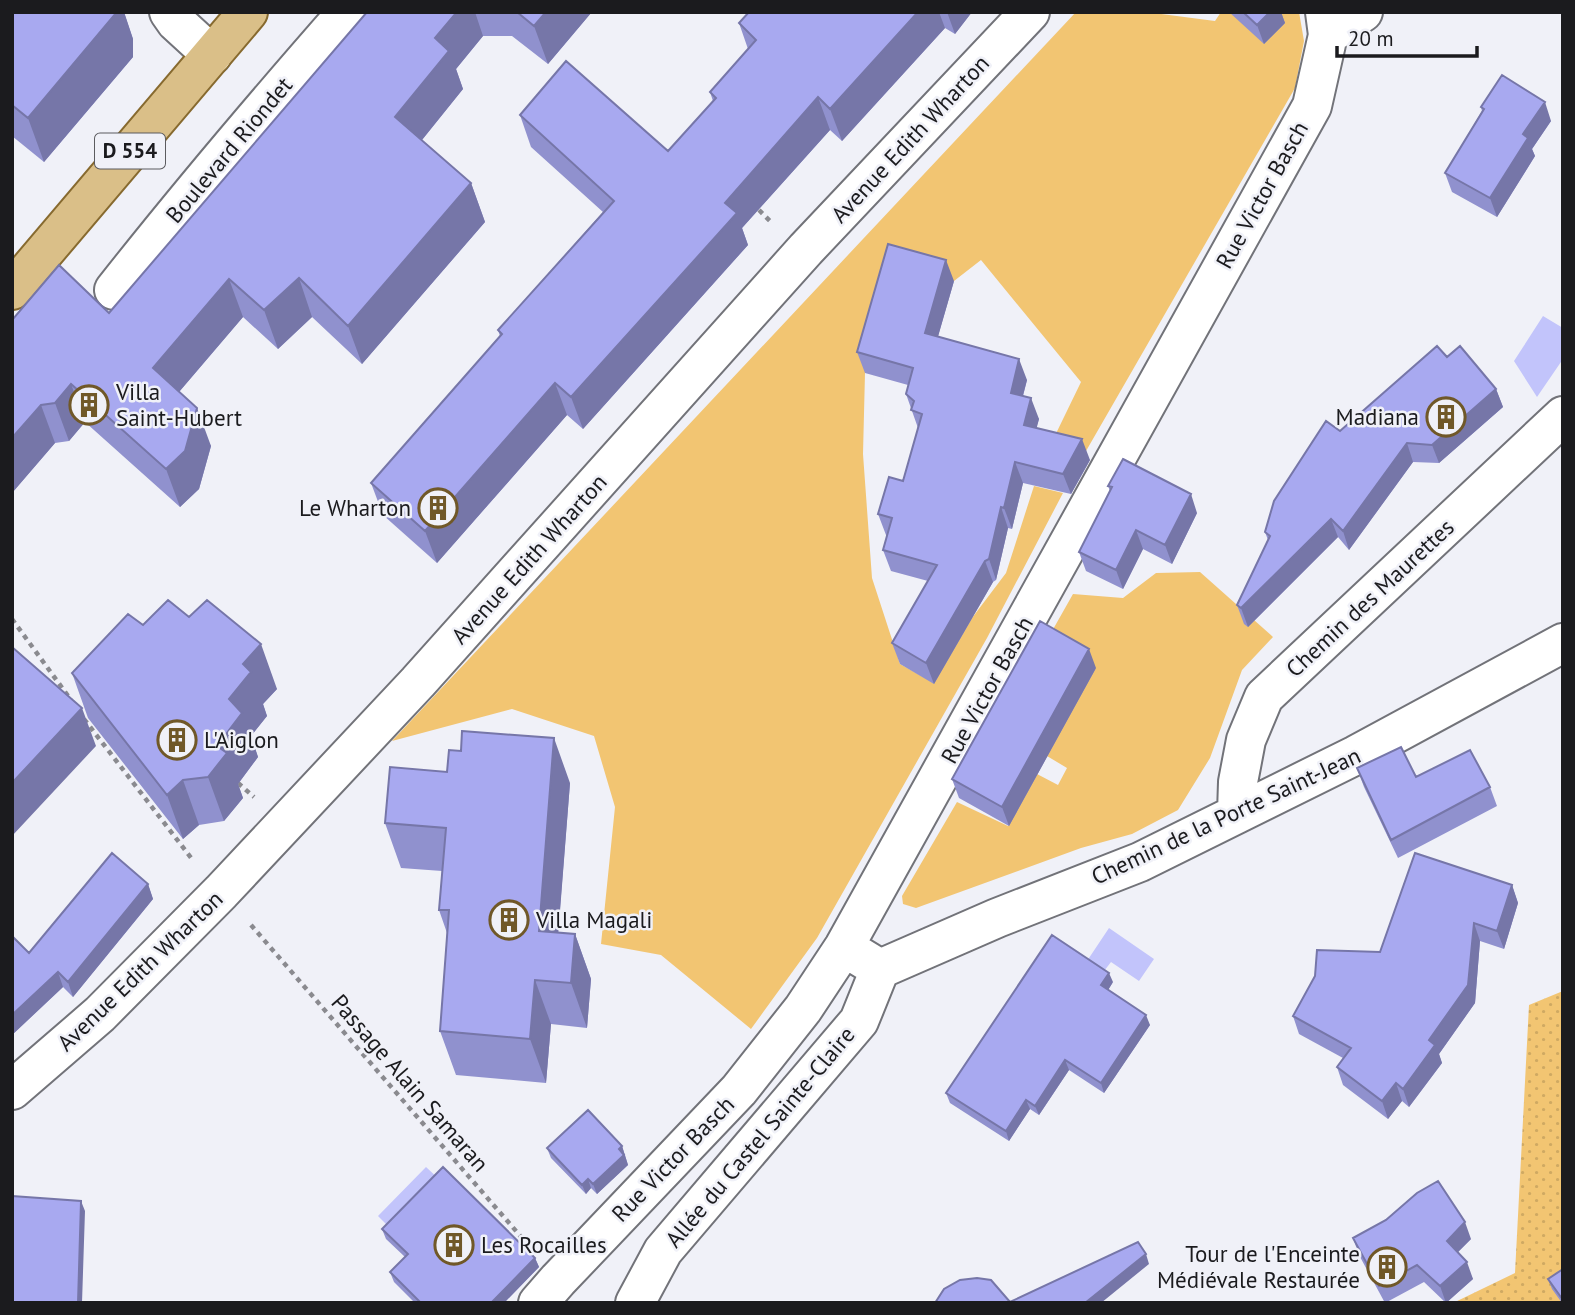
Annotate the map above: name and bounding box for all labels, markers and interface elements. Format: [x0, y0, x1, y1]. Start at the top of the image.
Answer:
scale bar [1337, 14, 1477, 58]
text: 20 m [1348, 25, 1394, 52]
street label: Avenue Edith Wharton [824, 49, 995, 229]
street label: Boulevard Riondet [159, 71, 298, 229]
street label: Rue Victor Basch [1209, 116, 1314, 273]
road number: D 554 [95, 134, 165, 168]
place label: Villa Saint-Hubert [115, 377, 242, 432]
building icon: Villa Saint-Hubert [68, 384, 110, 426]
building icon: Madiana [1425, 396, 1467, 438]
place label: Madiana [1335, 402, 1419, 431]
street label: Avenue Edith Wharton [445, 468, 613, 650]
building icon: Le Wharton [417, 487, 459, 529]
place label: Le Wharton [299, 493, 411, 522]
street label: Chemin des Maurettes [1280, 512, 1460, 683]
street label: Rue Victor Basch [934, 611, 1039, 768]
building icon: L'Aiglon [156, 719, 198, 761]
place label: L'Aiglon [204, 725, 279, 754]
street label: Chemin de la Porte Saint-Jean [1087, 740, 1365, 891]
street label: Avenue Edith Wharton [51, 884, 228, 1057]
building icon: Villa Magali [488, 899, 530, 941]
place label: Villa Magali [535, 905, 652, 934]
street label: Passage Alain Samaran [325, 988, 495, 1177]
street label: Allée du Castel Sainte-Claire [659, 1020, 861, 1253]
street label: Rue Victor Basch [605, 1090, 740, 1228]
building icon: Les Rocailles [433, 1224, 475, 1266]
place label: Les Rocailles [481, 1230, 607, 1259]
place label: Tour de l'Enceinte Médiévale Restaurée [1157, 1239, 1360, 1294]
building icon: Tour de l'Enceinte Médiévale Restaurée [1366, 1246, 1408, 1288]

